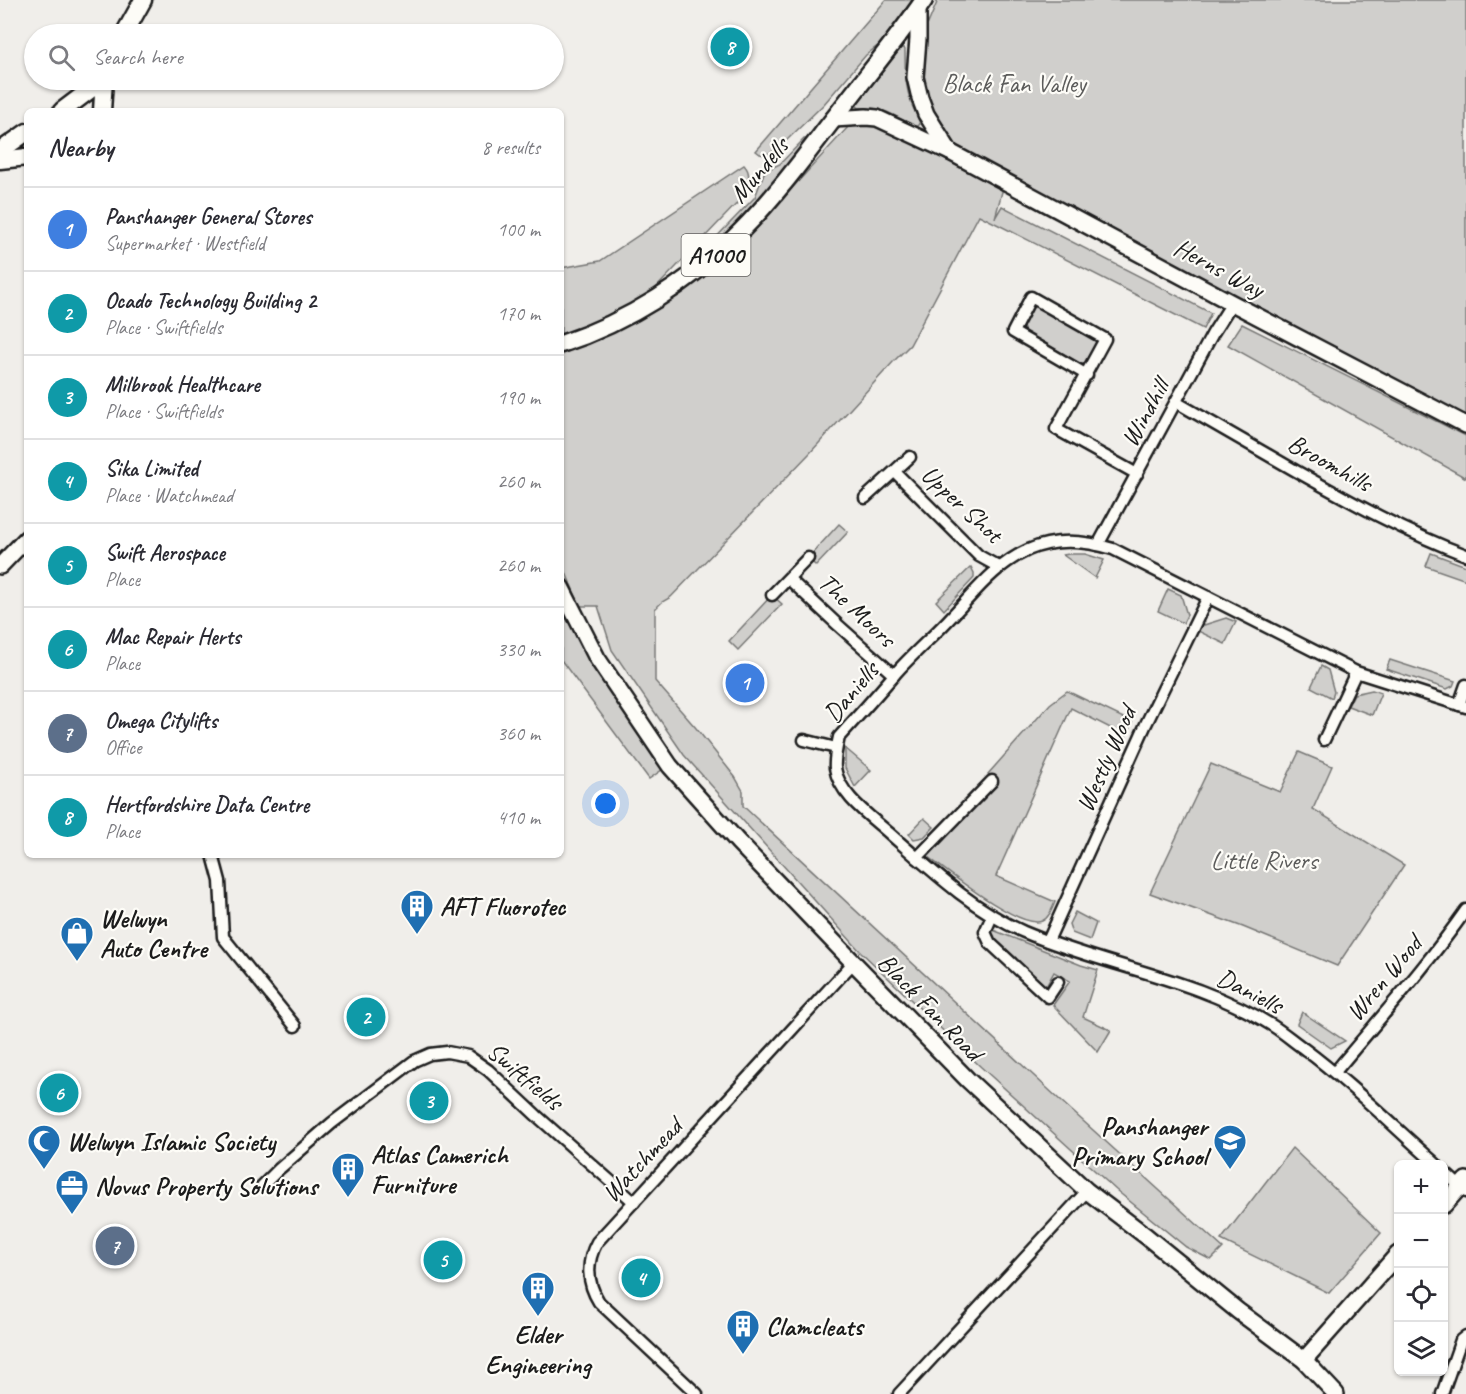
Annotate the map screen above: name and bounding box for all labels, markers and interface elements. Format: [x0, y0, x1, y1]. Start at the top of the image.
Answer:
search box [24, 24, 564, 90]
pin: 8 [710, 24, 750, 70]
icon: search [45, 41, 78, 74]
text: Search here [93, 43, 183, 71]
park label: Black Fan Valley [942, 67, 1088, 100]
street label: Mundells [722, 129, 797, 210]
text: Nearby [48, 131, 113, 164]
text: 8 results [481, 135, 540, 160]
text: Panshanger General Stores [105, 203, 312, 231]
text: 1 [63, 217, 72, 242]
text: 100 m [497, 217, 540, 242]
text: Supermarket · Westfield [105, 231, 265, 256]
street label: Herns Way [1168, 231, 1272, 306]
road number: A1000 [682, 234, 750, 276]
text: Ocado Technology Building 2 [105, 287, 316, 315]
text: 2 [63, 301, 72, 326]
text: 170 m [497, 301, 540, 326]
text: Place · Swiftfields [105, 315, 222, 340]
street label: Windhill [1113, 370, 1179, 452]
text: Milbrook Healthcare [105, 371, 260, 399]
text: 3 [63, 385, 72, 410]
text: 190 m [497, 385, 540, 410]
text: Place · Swiftfields [105, 399, 222, 424]
street label: Broomhills [1282, 426, 1380, 501]
text: Sika Limited [105, 455, 198, 483]
street label: Upper Shot [914, 458, 1011, 552]
text: 4 [63, 469, 72, 494]
text: 260 m [497, 469, 540, 494]
text: Place · Watchmead [105, 483, 233, 508]
text: Swift Aerospace [105, 539, 225, 567]
text: 5 [63, 553, 72, 578]
text: 260 m [497, 553, 540, 578]
street label: The Moors [811, 566, 904, 656]
text: Place [105, 567, 140, 592]
text: Mac Repair Herts [105, 623, 240, 651]
text: 6 [63, 637, 72, 662]
text: 330 m [497, 637, 540, 662]
text: Place [105, 651, 140, 676]
street label: Daniells [816, 653, 887, 729]
pin: 1 [726, 660, 764, 706]
street label: Westly Wood [1068, 698, 1145, 817]
text: Omega Citylifts [105, 707, 217, 735]
text: 7 [63, 721, 72, 746]
text: 360 m [497, 721, 540, 746]
text: Office [105, 735, 142, 760]
your location [591, 789, 620, 818]
text: Hertfordshire Data Centre [105, 791, 309, 819]
text: 8 [63, 805, 72, 830]
text: 410 m [497, 805, 540, 830]
text: Place [105, 819, 140, 844]
park label: Little Rivers [1211, 844, 1319, 877]
building icon: AFT Fluorotec [399, 888, 435, 935]
place label: AFT Fluorotec [440, 890, 567, 923]
place label: Welwyn Auto Centre [100, 902, 209, 965]
shop icon: Welwyn Auto Centre [59, 915, 95, 962]
street label: Wren Wood [1339, 926, 1432, 1028]
street label: Black Fan Road [870, 946, 992, 1071]
street label: Daniells [1212, 961, 1290, 1022]
pin: 2 [346, 994, 386, 1040]
street label: Swiftfields [480, 1035, 571, 1119]
pin: 6 [40, 1070, 78, 1116]
pin: 3 [410, 1078, 448, 1124]
street label: Watchmead [595, 1108, 692, 1209]
place label: Panshanger Primary School [1071, 1110, 1212, 1173]
mosque icon: Welwyn Islamic Society [26, 1123, 62, 1170]
school or university icon: Panshanger Primary School [1212, 1123, 1248, 1170]
place label: Welwyn Islamic Society [67, 1125, 277, 1158]
place label: Atlas Camerich Furniture [371, 1138, 509, 1201]
building icon: Atlas Camerich Furniture [330, 1151, 366, 1198]
map controls [1394, 1160, 1448, 1376]
button: + [1394, 1160, 1448, 1214]
office icon: Novus Property Solutions [54, 1168, 90, 1215]
place label: Novus Property Solutions [95, 1170, 320, 1203]
button: − [1394, 1214, 1448, 1268]
pin: 7 [96, 1224, 134, 1268]
pin: 5 [424, 1238, 462, 1282]
pin: 4 [622, 1256, 660, 1300]
button: locate [1394, 1268, 1448, 1322]
building icon: Elder Engineering [520, 1270, 556, 1317]
building icon: Clamcleats [725, 1308, 761, 1355]
place label: Clamcleats [766, 1310, 865, 1343]
place label: Elder Engineering [485, 1318, 593, 1381]
button: layers [1394, 1322, 1448, 1376]

